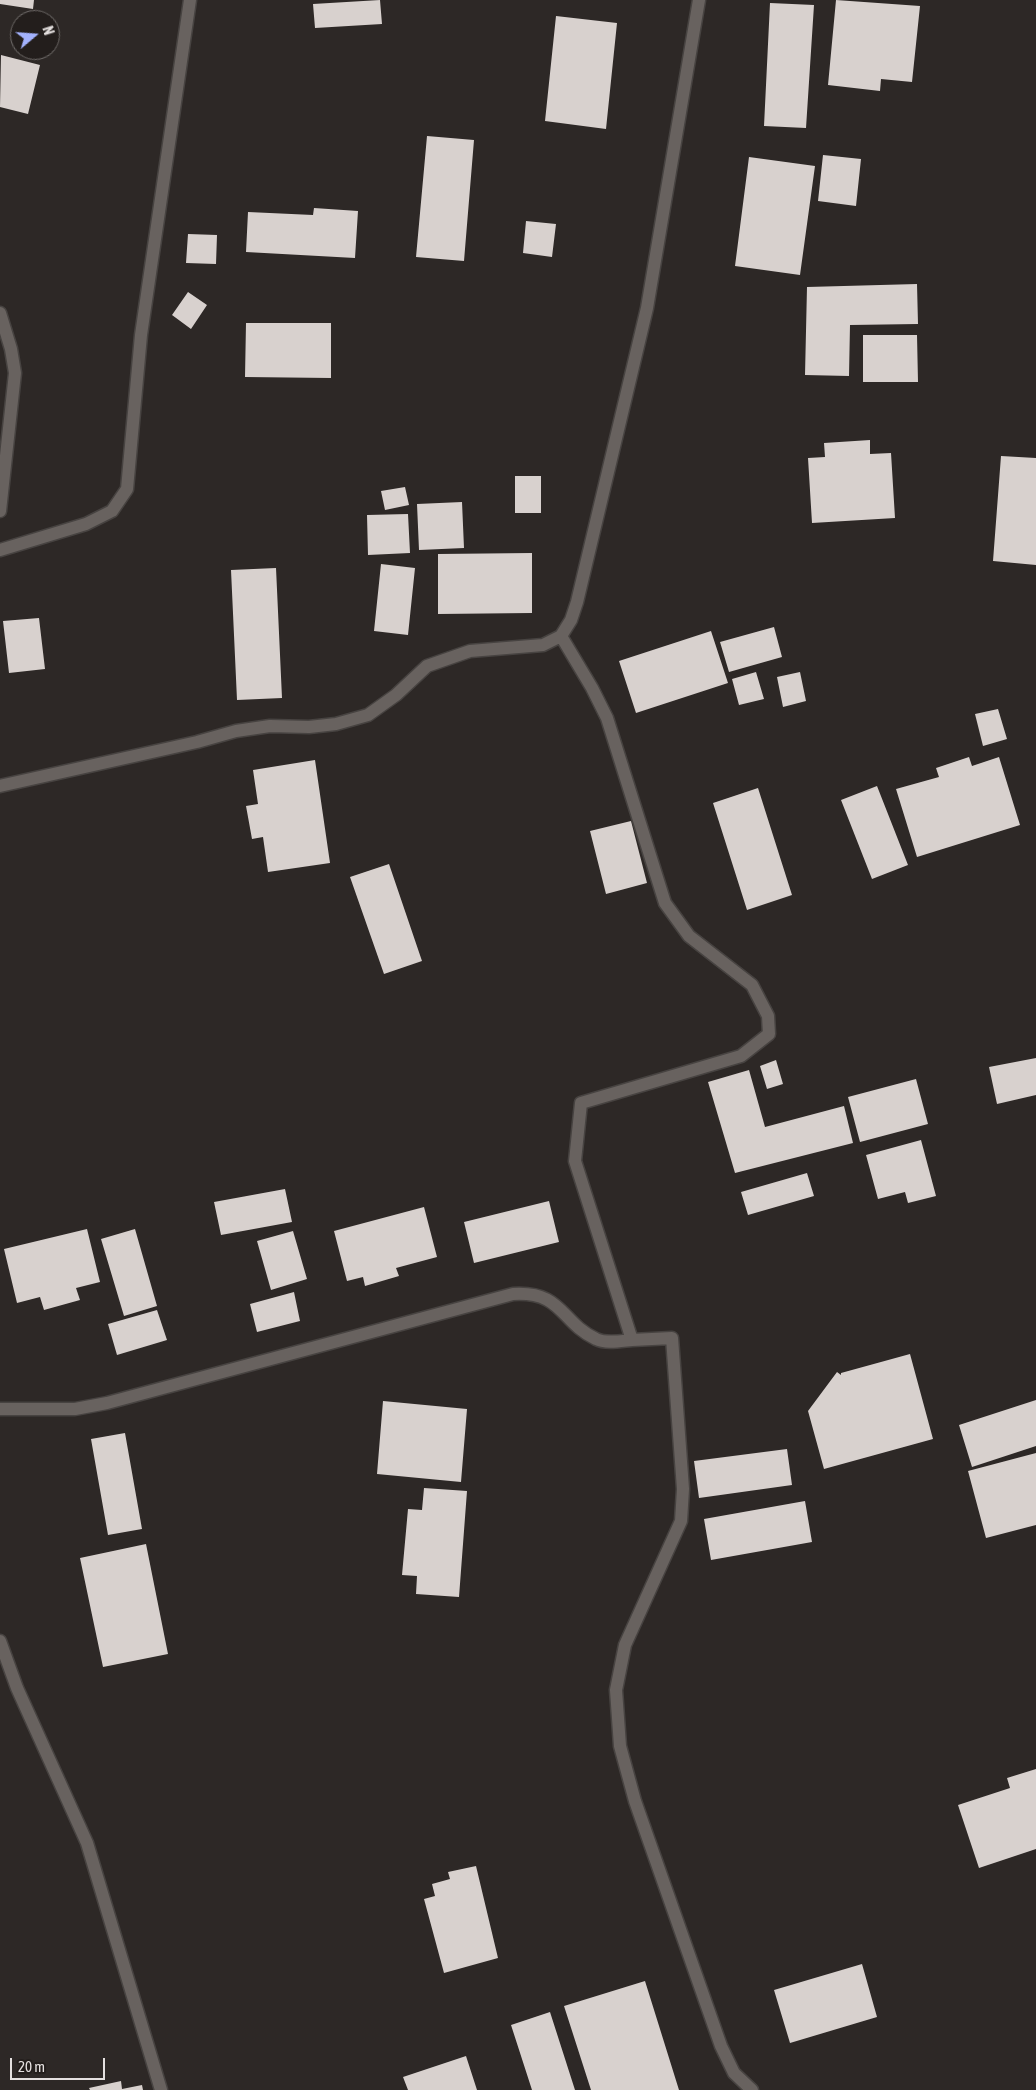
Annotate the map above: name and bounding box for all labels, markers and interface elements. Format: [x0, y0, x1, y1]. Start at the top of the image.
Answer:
north arrow [10, 10, 60, 60]
text: N [39, 24, 57, 37]
scale bar [12, 2048, 108, 2080]
text: 20 m [18, 2058, 45, 2075]

